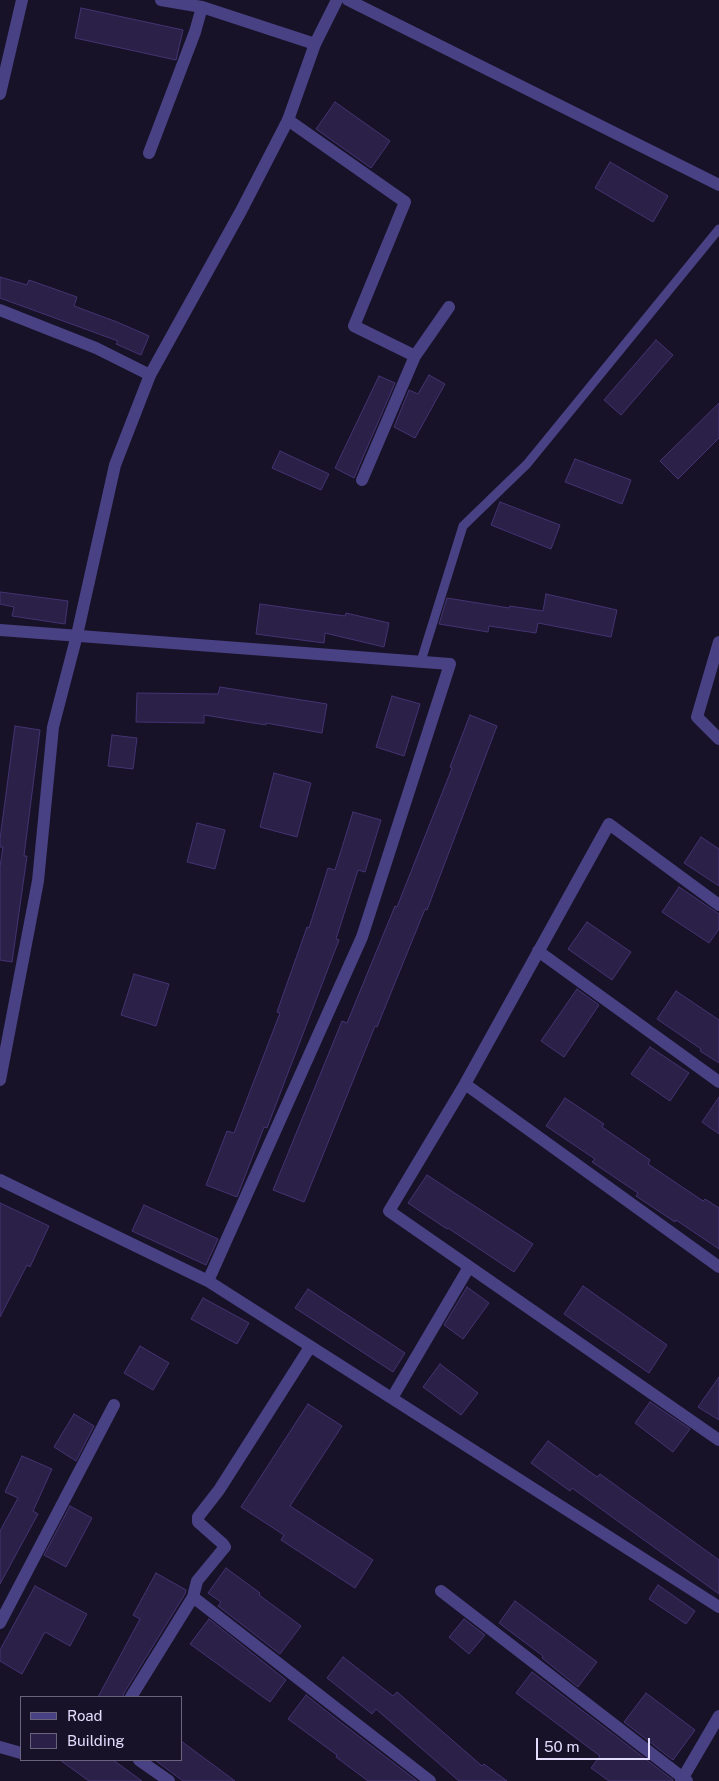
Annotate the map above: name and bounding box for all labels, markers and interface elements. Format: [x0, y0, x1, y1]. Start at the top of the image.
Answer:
legend [20, 1696, 182, 1761]
text: Road [67, 1707, 103, 1724]
scale bar [539, 1728, 653, 1760]
text: Building [67, 1732, 125, 1749]
text: 50 m [544, 1738, 579, 1755]

